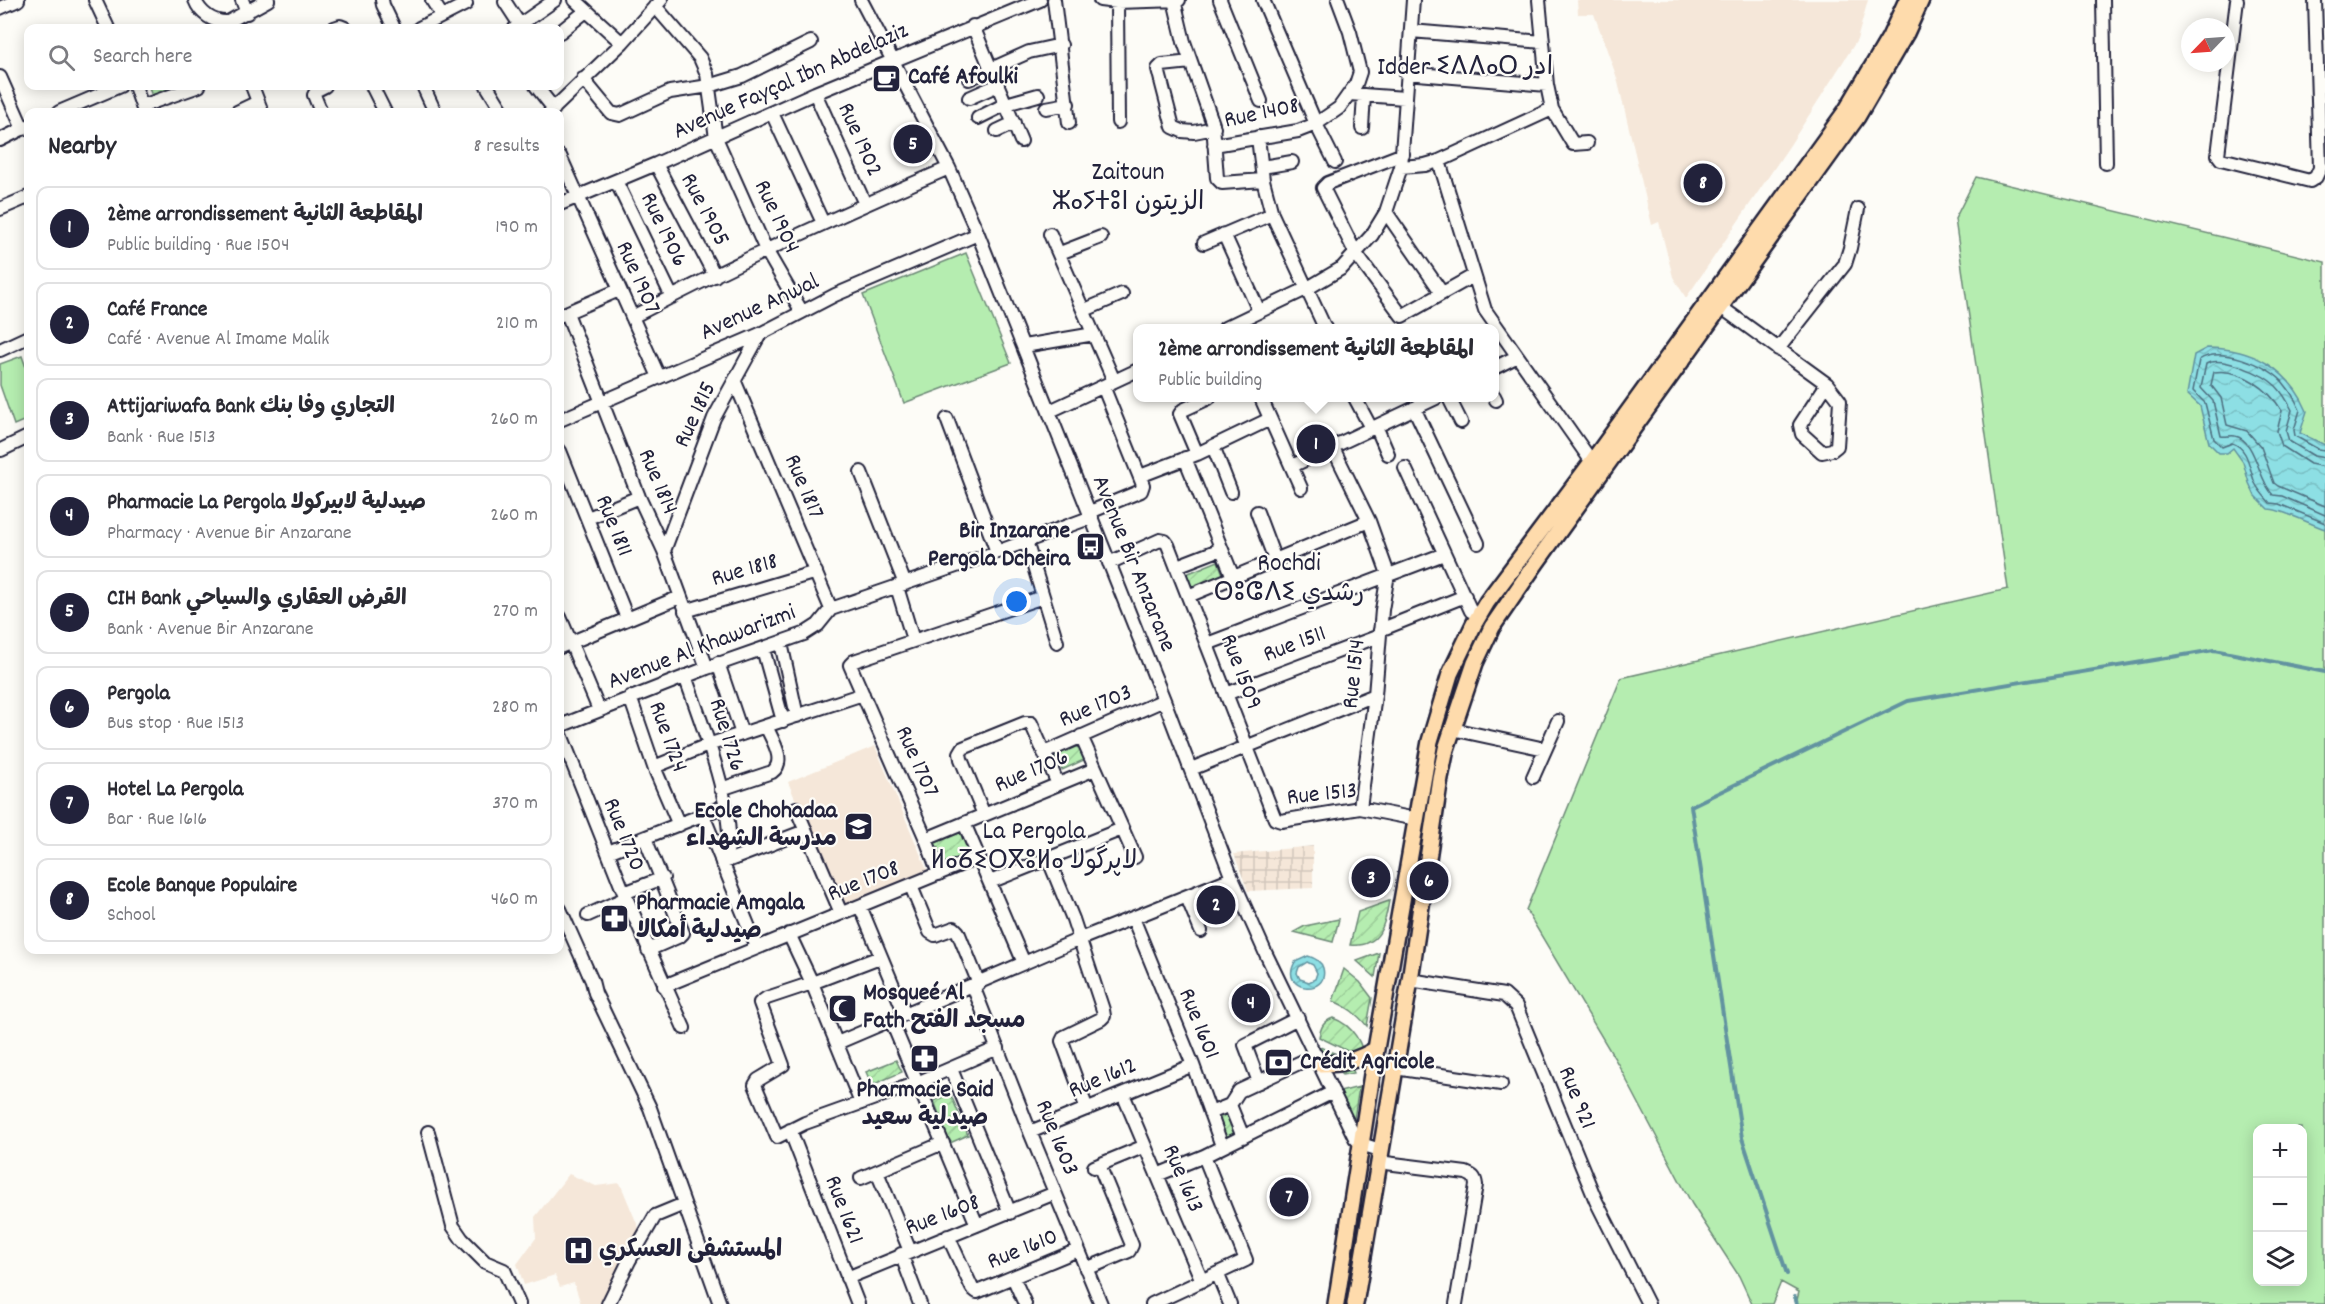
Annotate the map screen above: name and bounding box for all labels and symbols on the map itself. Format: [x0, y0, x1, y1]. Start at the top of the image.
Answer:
street label: Avenue Fayçal Ibn Abdelaziz [668, 15, 914, 149]
north arrow [2181, 18, 2235, 72]
district label: Idder ⵉⴷⴷⴰⵔ ادر [1377, 50, 1553, 87]
place label: Café Afoulki [908, 61, 1019, 95]
cafe icon: Café Afoulki [871, 62, 903, 94]
street label: Rue 1408 [1221, 89, 1303, 139]
street label: Rue 1902 [828, 98, 890, 182]
pin: 5 [894, 122, 932, 166]
district label: Zaitoun ⵣⴰⵢⵜⵓⵏ الزيتون [1052, 155, 1204, 222]
pin: 8 [1684, 160, 1722, 206]
street label: Rue 1905 [671, 167, 737, 253]
street label: Rue 1904 [744, 175, 808, 259]
street label: Rue 1906 [630, 187, 696, 273]
street label: Rue 1907 [606, 236, 668, 320]
street label: Avenue Anwal [695, 265, 825, 350]
street label: Rue 1815 [666, 376, 726, 454]
pin: 1 [1296, 422, 1336, 466]
street label: Rue 1814 [628, 444, 686, 520]
street label: Rue 1817 [774, 449, 832, 525]
street label: Avenue Bir Anzarane [1082, 471, 1184, 657]
street label: Rue 1811 [585, 490, 641, 562]
place label: Bir Inzarane Pergola Dcheira [928, 515, 1071, 577]
bus stop icon: Bir Inzarane Pergola Dcheira [1075, 530, 1107, 562]
street label: Rue 1818 [708, 545, 782, 597]
district label: Rochdi ⵔⵓⵛⴷⵉ رشدي [1213, 546, 1365, 613]
your location [1002, 587, 1031, 616]
street label: Avenue Al Khawarizmi [603, 597, 801, 699]
street label: Rue 1511 [1259, 617, 1331, 673]
street label: Rue 1509 [1210, 629, 1270, 715]
street label: Rue 1514 [1334, 638, 1376, 710]
street label: Rue 1703 [1054, 676, 1138, 738]
street label: Rue 1726 [699, 694, 753, 776]
street label: Rue 1724 [639, 697, 695, 777]
street label: Rue 1707 [885, 721, 947, 803]
street label: Rue 1706 [990, 741, 1074, 803]
street label: Rue 1513 [1285, 774, 1359, 816]
street label: Rue 1720 [593, 793, 653, 877]
place label: Ecole Chohadaa مدرسة الشهداء [686, 795, 838, 857]
school or university icon: Ecole Chohadaa مدرسة الشهداء [842, 810, 874, 842]
district label: La Pergola ⵍⴰⵒⵉⵔⴳⵓⵍⴰ لاپرگولا [931, 814, 1137, 881]
street label: Rue 1708 [823, 852, 905, 912]
pin: 3 [1352, 856, 1390, 900]
pin: 6 [1410, 858, 1448, 904]
pin: 2 [1196, 882, 1236, 928]
place label: Pharmacie Amgala صيدلية أمكالا [636, 887, 805, 949]
pharmacy icon: Pharmacie Amgala صيدلية أمكالا [599, 902, 631, 934]
place label: Mosqueé Al Fath مسجد الفتح [863, 977, 1026, 1039]
pin: 4 [1232, 980, 1270, 1026]
street label: Rue 1601 [1168, 984, 1228, 1064]
mosque icon: Mosqueé Al Fath مسجد الفتح [826, 992, 858, 1024]
pharmacy icon: Pharmacie Said صيدلية سعيد [909, 1042, 941, 1074]
place label: Crédit Agricole [1300, 1046, 1435, 1080]
bank icon: Crédit Agricole [1263, 1047, 1295, 1079]
street label: Rue 1612 [1064, 1050, 1142, 1108]
street label: Rue 921 [1548, 1062, 1604, 1134]
place label: Pharmacie Said صيدلية سعيد [856, 1074, 994, 1136]
street label: Rue 1603 [1025, 1095, 1087, 1181]
street label: Rue 1613 [1152, 1140, 1212, 1218]
street label: Rue 1621 [814, 1171, 872, 1249]
pin: 7 [1270, 1174, 1308, 1220]
street label: Rue 1608 [901, 1186, 985, 1246]
street label: Rue 1610 [983, 1220, 1063, 1280]
place label: المستشفى العسكري [599, 1234, 782, 1268]
hospital icon: المستشفى العسكري [562, 1235, 594, 1267]

